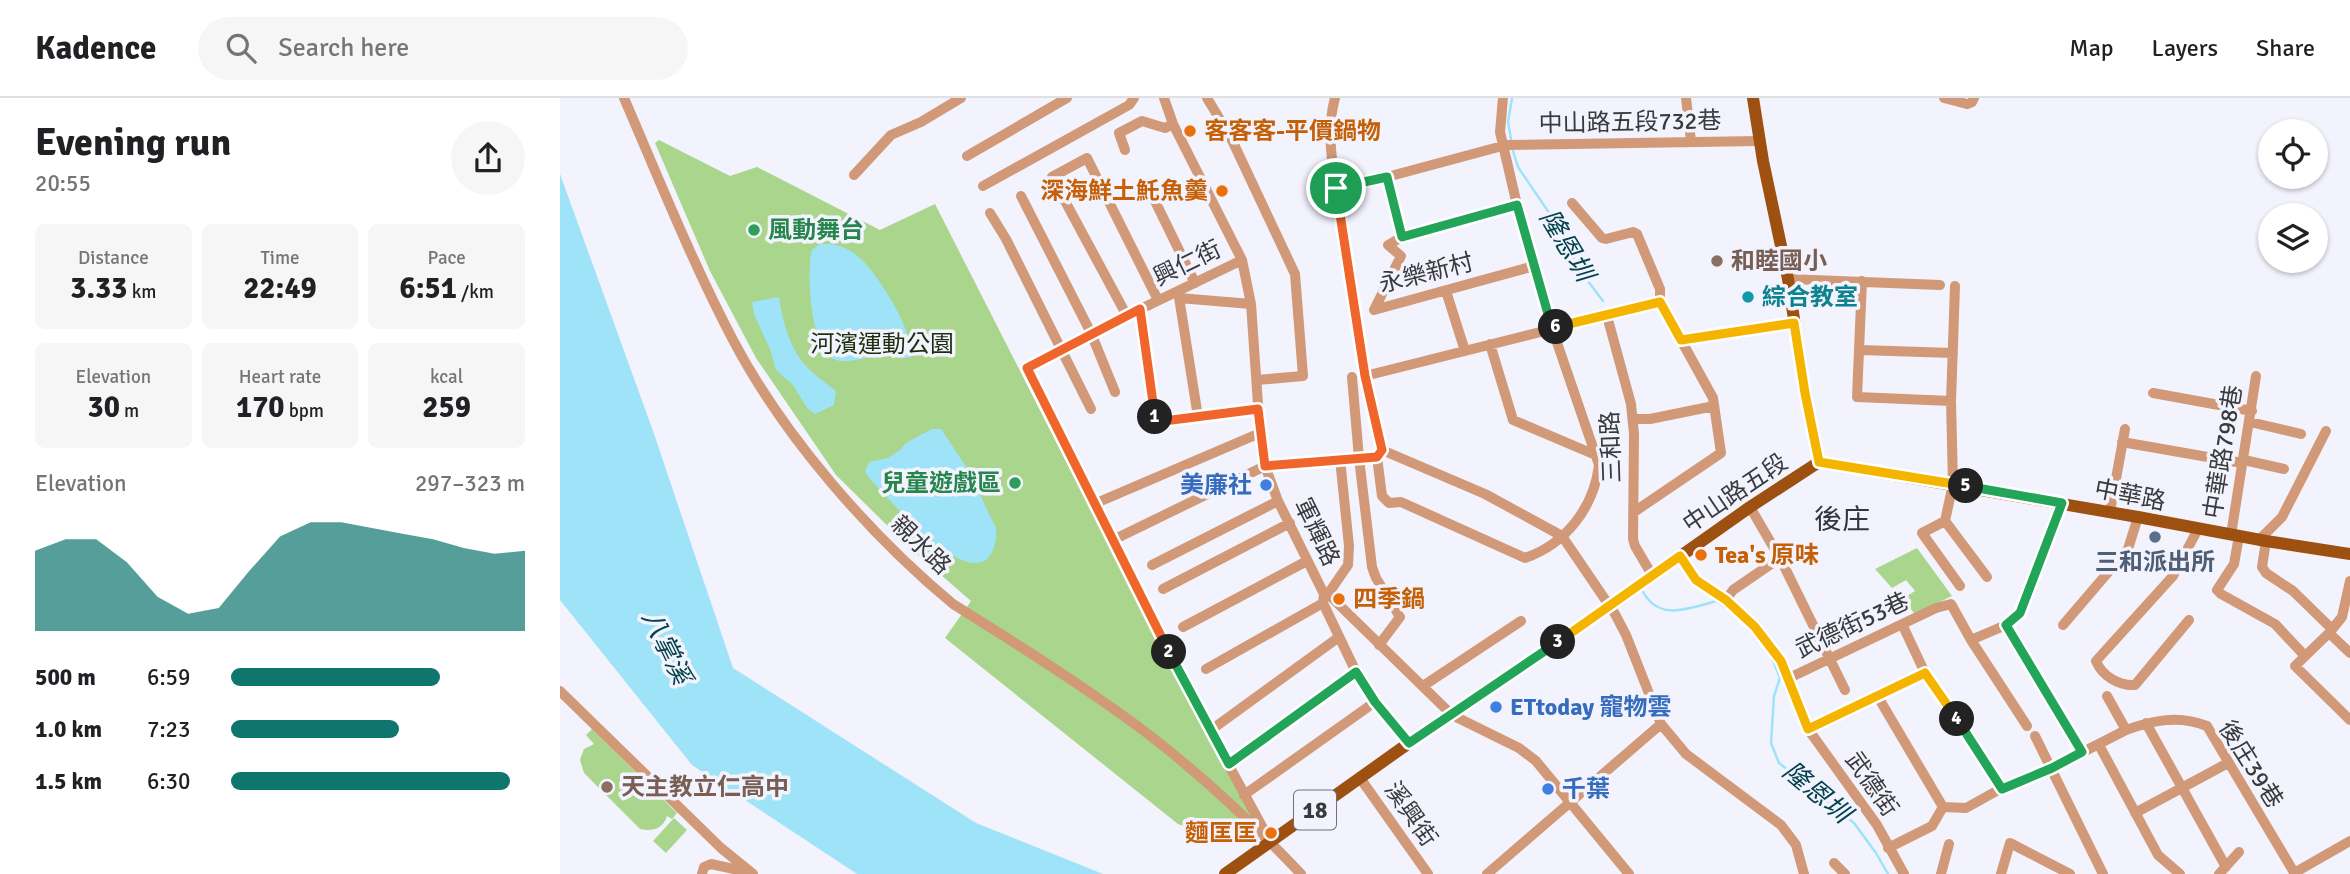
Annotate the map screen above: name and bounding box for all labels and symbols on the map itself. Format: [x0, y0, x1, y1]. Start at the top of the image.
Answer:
street label: 中山路五段732巷 [1538, 105, 1722, 139]
place label: 客客客-平價鍋物 [1204, 116, 1381, 146]
marker: 客客客-平價鍋物 [1182, 123, 1198, 139]
pin [1306, 158, 1366, 218]
place label: 深海鮮土魠魚羹 [1040, 176, 1208, 206]
marker: 深海鮮土魠魚羹 [1214, 183, 1230, 199]
water label: 隆恩圳 [1532, 204, 1602, 291]
place label: 風動舞台 [768, 215, 864, 245]
marker: 風動舞台 [746, 222, 762, 238]
street label: 興仁街 [1148, 234, 1226, 292]
place label: 和睦國小 [1731, 246, 1827, 276]
street label: 永樂新村 [1376, 247, 1476, 299]
marker: 和睦國小 [1709, 253, 1725, 269]
place label: 綜合教室 [1762, 282, 1858, 312]
marker: 綜合教室 [1740, 289, 1756, 305]
pin: 6 [1538, 310, 1574, 344]
park label: 河濱運動公園 [810, 329, 954, 359]
street label: 中華路798巷 [2198, 383, 2248, 521]
pin: 1 [1138, 400, 1172, 434]
street label: 三和路 [1595, 410, 1627, 484]
street label: 中山路五段 [1677, 447, 1793, 539]
place label: 兒童遊戲區 [881, 468, 1001, 498]
pin: 5 [1948, 468, 1984, 504]
place label: 美廉社 [1180, 470, 1252, 500]
street label: 中華路 [2092, 473, 2168, 517]
marker: 兒童遊戲區 [1007, 475, 1023, 491]
marker: 美廉社 [1258, 477, 1274, 493]
street label: 軍輝路 [1288, 493, 1346, 571]
district label: 後庄 [1814, 503, 1870, 537]
street label: 親水路 [885, 509, 957, 581]
marker: 三和派出所 [2147, 529, 2163, 545]
place label: Tea's 原味 [1715, 540, 1819, 570]
marker: Tea's 原味 [1693, 547, 1709, 563]
place label: 三和派出所 [2095, 547, 2215, 577]
place label: 四季鍋 [1353, 584, 1425, 614]
street label: 武德街53巷 [1790, 586, 1914, 664]
marker: 四季鍋 [1331, 591, 1347, 607]
water label: 八掌溪 [635, 605, 699, 693]
pin: 3 [1541, 624, 1576, 660]
pin: 2 [1152, 634, 1186, 670]
place label: ETtoday 寵物雲 [1510, 692, 1671, 722]
marker: ETtoday 寵物雲 [1488, 699, 1504, 715]
pin: 4 [1940, 702, 1974, 736]
street label: 後庄39巷 [2212, 715, 2290, 813]
street label: 武德街 [1839, 746, 1905, 822]
water label: 隆恩圳 [1776, 755, 1860, 833]
place label: 天主教立仁高中 [621, 772, 789, 802]
place label: 千葉 [1562, 774, 1610, 804]
street label: 溪興街 [1378, 776, 1444, 852]
marker: 天主教立仁高中 [599, 779, 615, 795]
marker: 千葉 [1540, 781, 1556, 797]
road number: 18 [1294, 790, 1336, 830]
place label: 麵匡匡 [1185, 818, 1257, 848]
marker: 麵匡匡 [1263, 825, 1279, 841]

